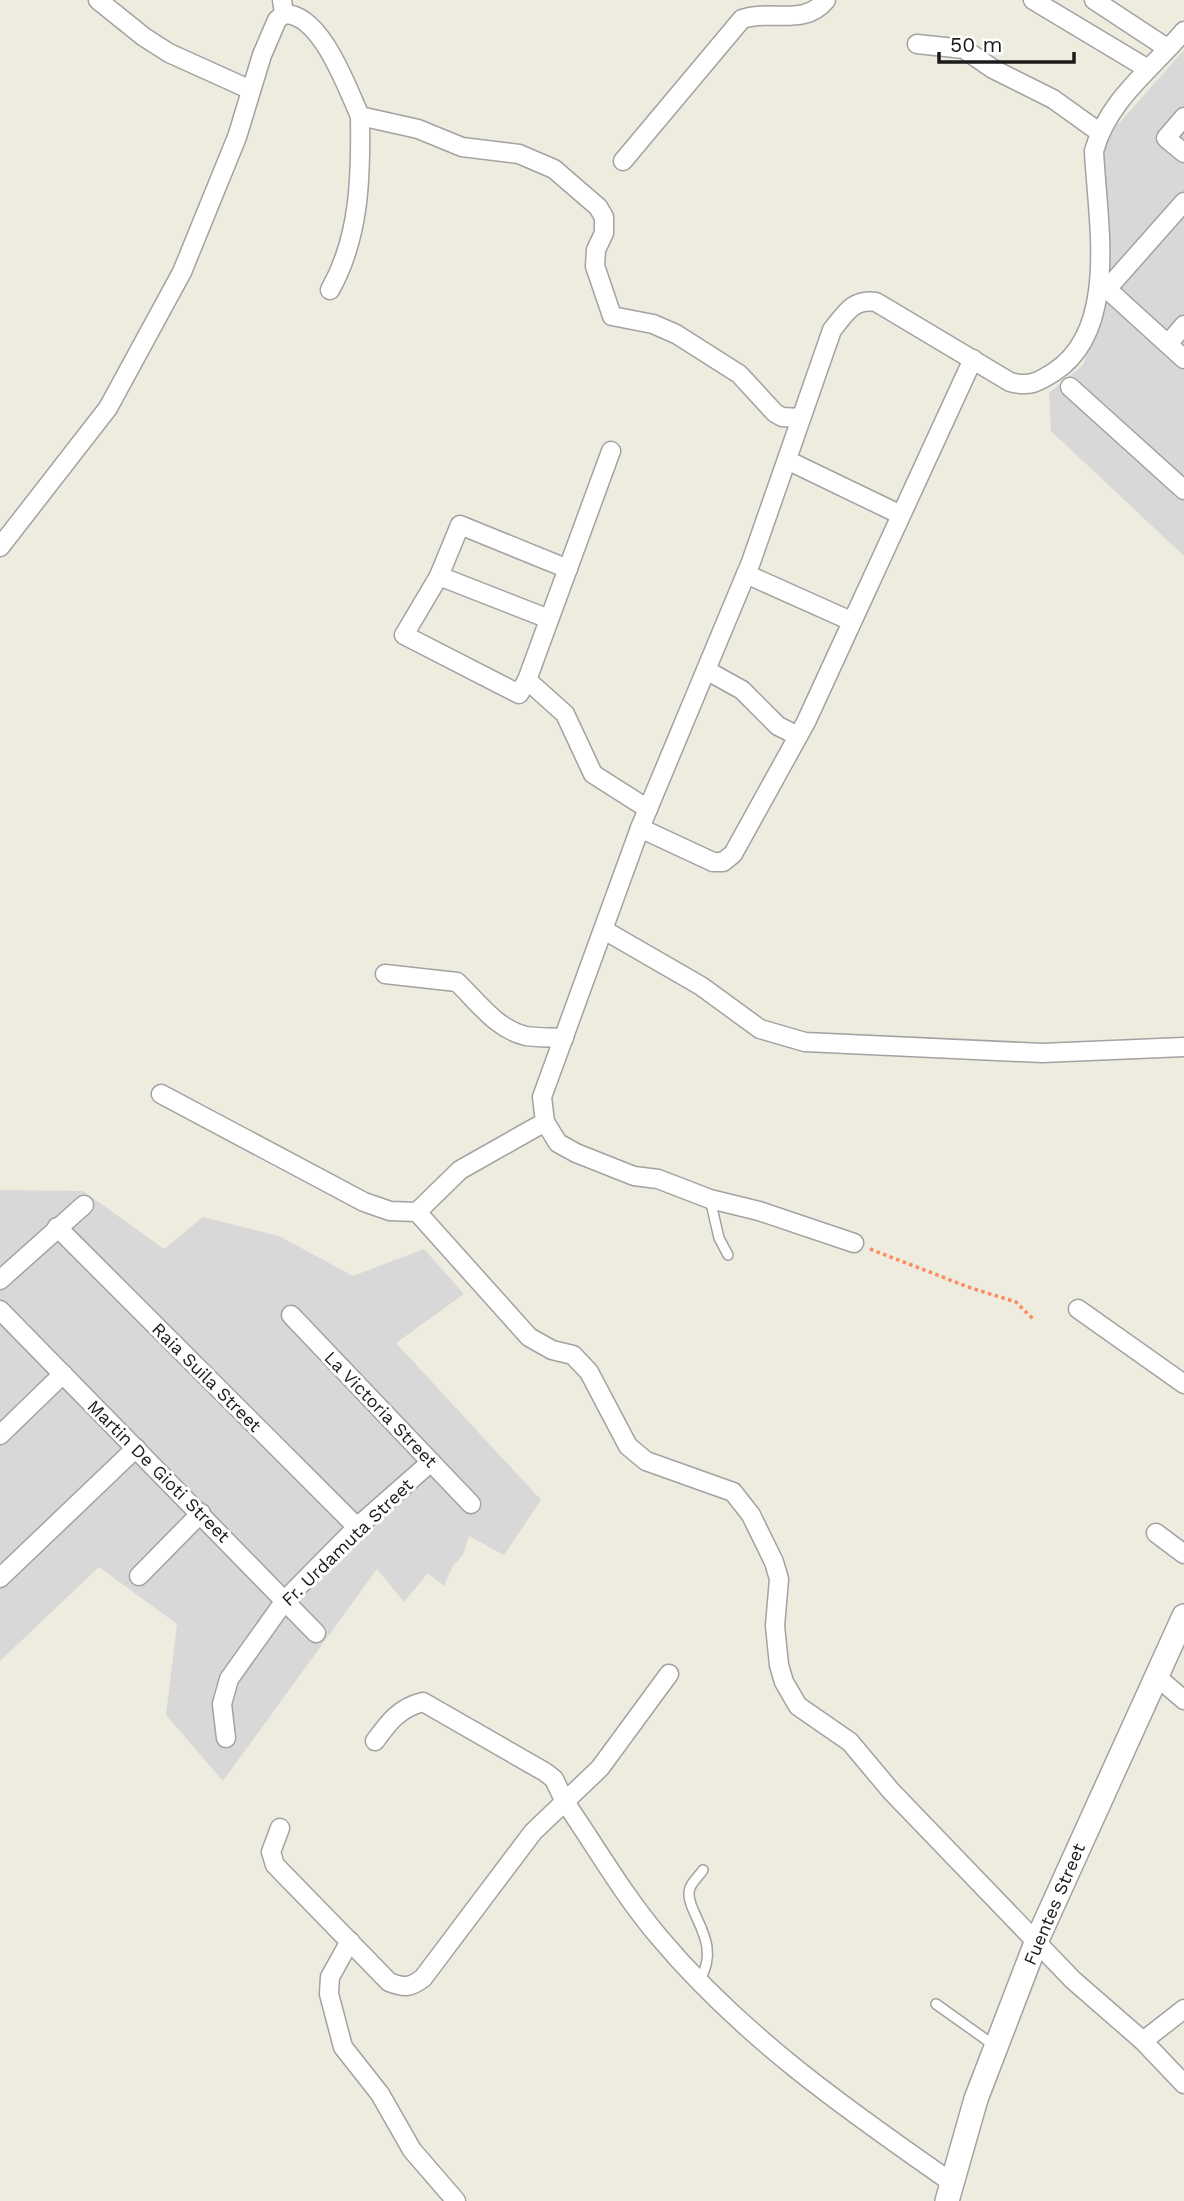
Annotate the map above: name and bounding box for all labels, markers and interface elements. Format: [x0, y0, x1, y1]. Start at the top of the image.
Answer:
scale bar [939, 21, 1074, 65]
text: 50 m [950, 32, 1002, 57]
street label: Raia Suila Street [148, 1318, 266, 1436]
street label: La Victoria Street [320, 1347, 442, 1472]
street label: Martin De Gioti Street [84, 1396, 235, 1547]
street label: Fr. Urdamuta Street [277, 1474, 417, 1610]
street label: Fuentes Street [1019, 1839, 1089, 1968]

